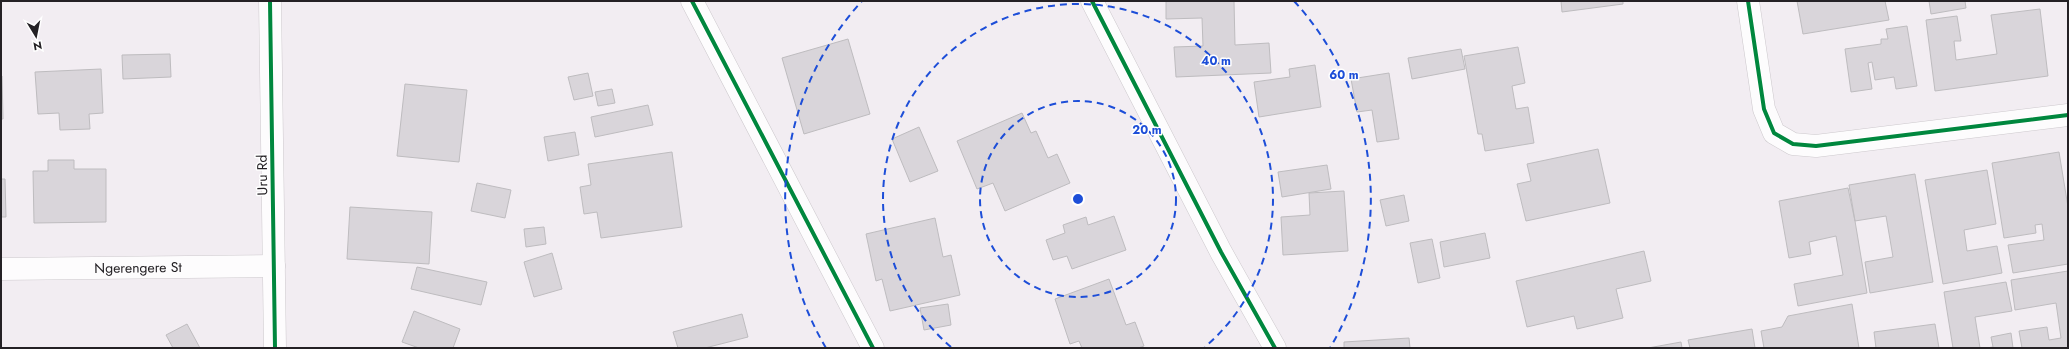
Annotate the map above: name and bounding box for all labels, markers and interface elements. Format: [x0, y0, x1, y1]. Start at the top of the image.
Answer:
north arrow [16, 16, 56, 56]
text: N [32, 37, 43, 54]
text: 40 m [1201, 52, 1231, 70]
text: 60 m [1329, 66, 1359, 84]
text: 20 m [1132, 121, 1162, 139]
street label: Uru Rd [252, 154, 272, 196]
centre of rings [1071, 192, 1085, 206]
street label: Ngerengere St [94, 257, 182, 278]

